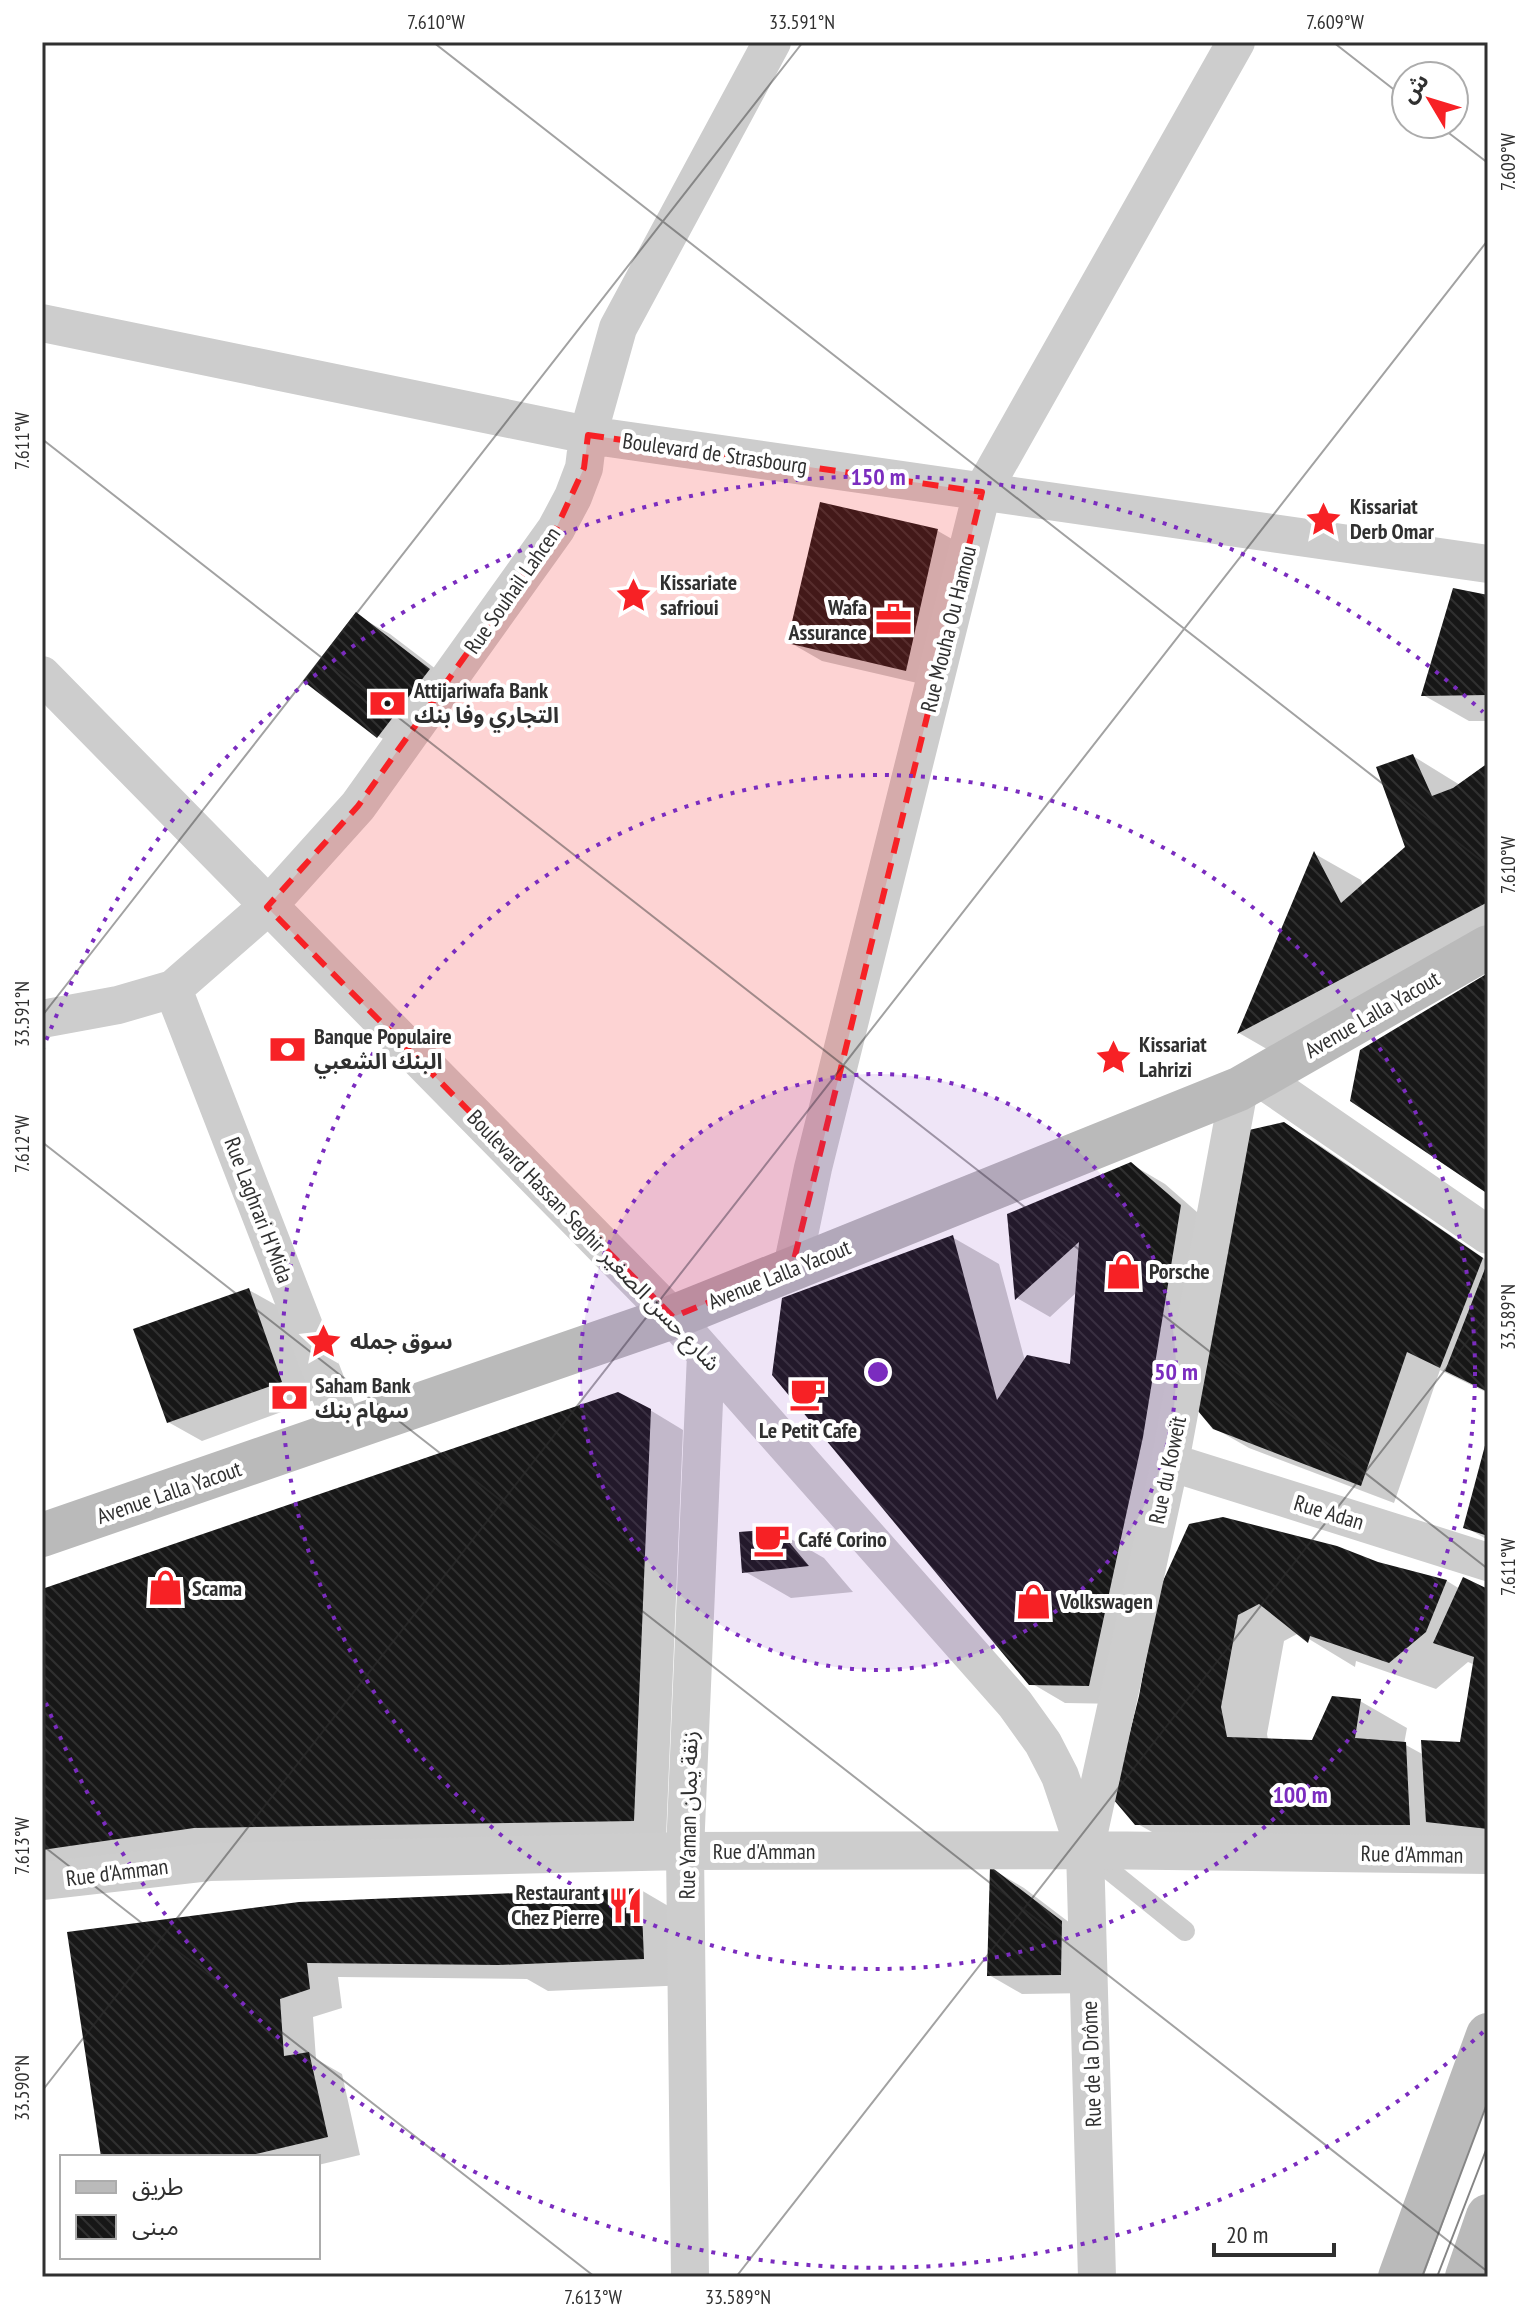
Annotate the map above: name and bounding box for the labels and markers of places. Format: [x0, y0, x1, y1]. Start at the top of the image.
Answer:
place label: Kissariat Derb Omar [1350, 492, 1434, 545]
place icon: Kissariat Derb Omar [1305, 500, 1343, 538]
place label: Kissariate safrioui [660, 568, 737, 621]
place icon: Kissariate safrioui [615, 576, 653, 614]
place label: Wafa Assurance [788, 593, 867, 646]
office icon: Wafa Assurance [874, 601, 912, 639]
place label: Attijariwafa Bank التجاري وفا بنك [413, 676, 559, 733]
bank icon: Attijariwafa Bank التجاري وفا بنك [369, 684, 407, 722]
place label: Banque Populaire البنك الشعبي [314, 1022, 452, 1079]
bank icon: Banque Populaire البنك الشعبي [269, 1030, 307, 1068]
place label: Kissariat Lahrizi [1139, 1030, 1207, 1083]
place icon: Kissariat Lahrizi [1094, 1038, 1132, 1076]
shop icon: Porsche [1104, 1252, 1142, 1290]
place label: Porsche [1149, 1257, 1210, 1285]
place icon: سوق جمله [305, 1322, 343, 1360]
place label: سوق جمله [350, 1327, 453, 1355]
centre of rings [864, 1358, 892, 1386]
place label: Saham Bank سهام بنك [315, 1371, 412, 1427]
cafe icon: Le Petit Cafe [789, 1375, 827, 1413]
bank icon: Saham Bank سهام بنك [270, 1379, 308, 1417]
place label: Le Petit Cafe [759, 1416, 857, 1444]
cafe icon: Café Corino [753, 1520, 791, 1558]
place label: Café Corino [798, 1525, 887, 1553]
shop icon: Scama [147, 1569, 185, 1607]
place label: Scama [192, 1574, 242, 1602]
shop icon: Volkswagen [1015, 1582, 1053, 1620]
place label: Volkswagen [1059, 1587, 1153, 1615]
place label: Restaurant Chez Pierre [511, 1878, 601, 1931]
restaurant icon: Restaurant Chez Pierre [607, 1886, 645, 1924]

